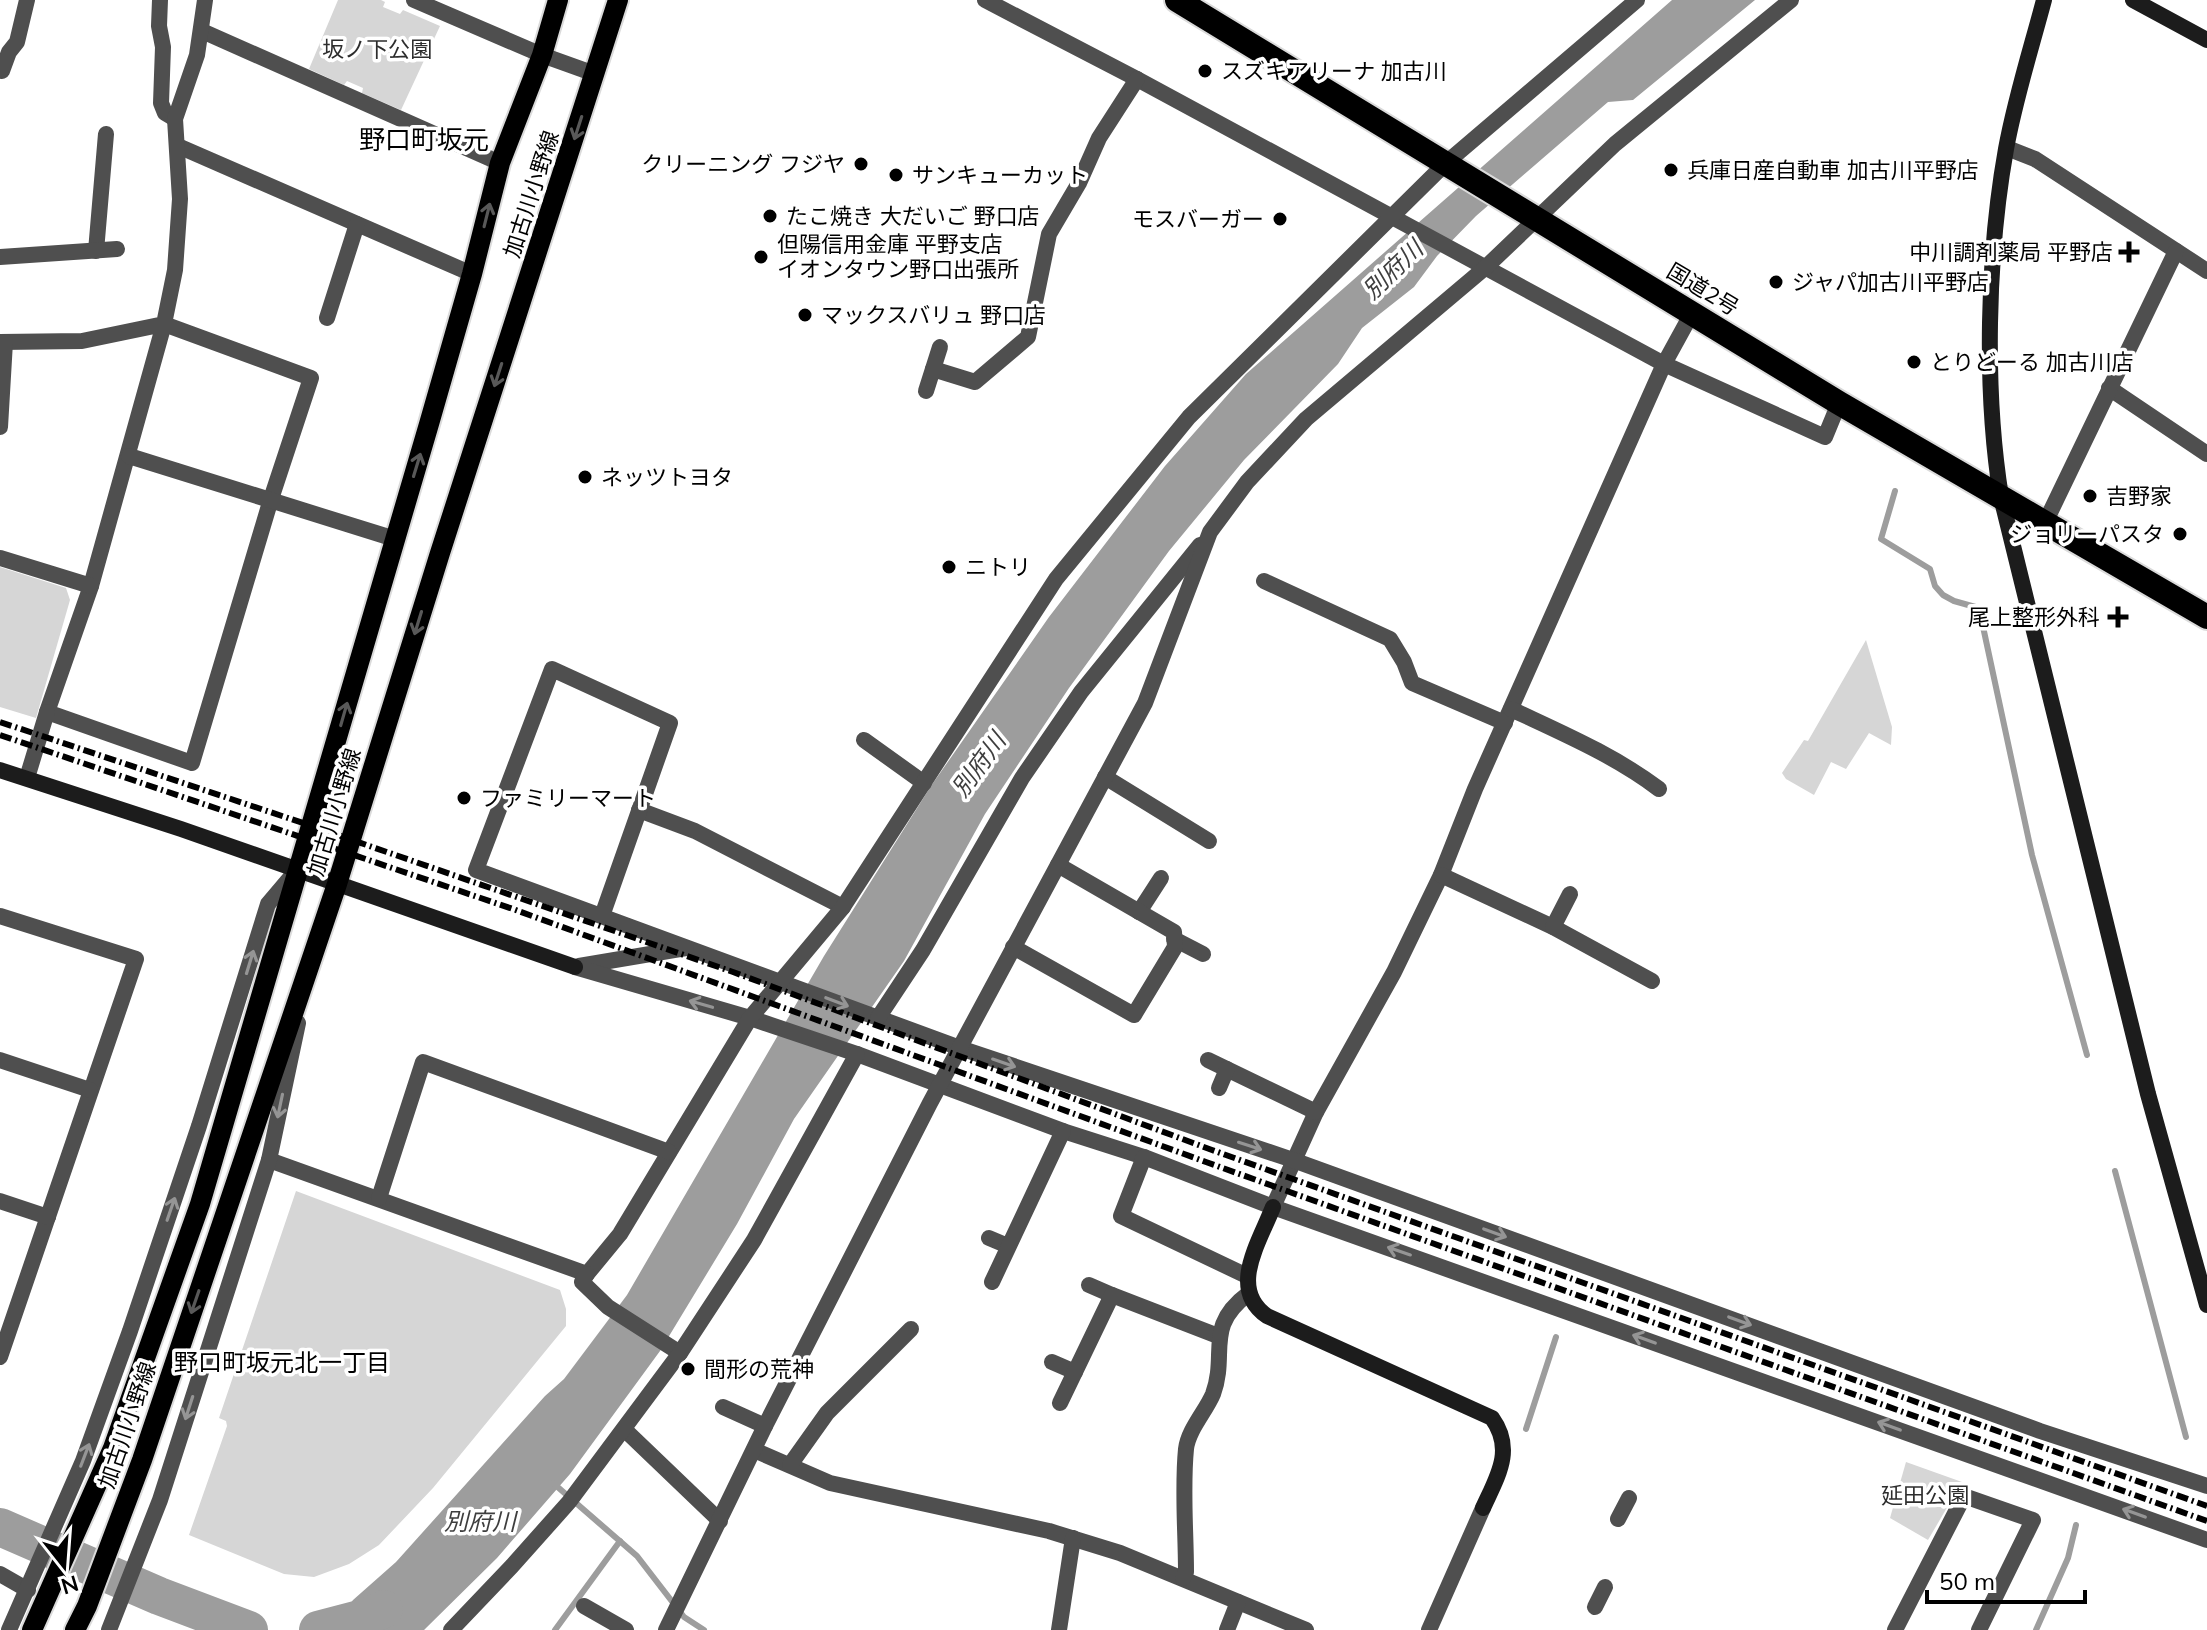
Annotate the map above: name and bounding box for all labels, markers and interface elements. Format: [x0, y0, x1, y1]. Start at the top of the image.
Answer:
park label: 坂ノ下公園 [322, 35, 432, 63]
place label: スズキアリーナ 加古川 [1221, 57, 1447, 85]
marker: スズキアリーナ 加古川 [1196, 62, 1214, 80]
one-way arrow [570, 115, 584, 140]
district label: 野口町坂元 [359, 123, 489, 156]
street label: 加古川小野線 [497, 127, 565, 261]
place label: クリーニング フジヤ [641, 150, 845, 178]
marker: クリーニング フジヤ [852, 155, 870, 173]
place label: 兵庫日産自動車 加古川平野店 [1687, 156, 1979, 184]
place label: サンキューカット [912, 161, 1088, 189]
marker: 兵庫日産自動車 加古川平野店 [1662, 161, 1680, 179]
marker: サンキューカット [887, 166, 905, 184]
one-way arrow [481, 202, 496, 228]
place label: たこ焼き 大だいご 野口店 [786, 202, 1040, 230]
place label: モスバーガー [1132, 205, 1264, 233]
marker: たこ焼き 大だいご 野口店 [761, 207, 779, 225]
marker: モスバーガー [1271, 210, 1289, 228]
place label: 但陽信用金庫 平野支店 イオンタウン野口出張所 [777, 230, 1019, 283]
water label: 別府川 [1356, 231, 1431, 305]
place label: 中川調剤薬局 平野店 [1909, 238, 2113, 266]
marker: 中川調剤薬局 平野店 [2120, 243, 2138, 261]
marker: 但陽信用金庫 平野支店 イオンタウン野口出張所 [752, 248, 770, 266]
street label: 国道2号 [1662, 257, 1744, 321]
place label: ジャパ加古川平野店 [1792, 268, 1989, 296]
marker: ジャパ加古川平野店 [1767, 273, 1785, 291]
place label: マックスバリュ 野口店 [821, 301, 1046, 329]
marker: マックスバリュ 野口店 [796, 306, 814, 324]
place label: とりどーる 加古川店 [1930, 348, 2134, 376]
marker: とりどーる 加古川店 [1905, 353, 1923, 371]
one-way arrow [489, 363, 504, 388]
one-way arrow [411, 453, 425, 478]
place label: ネッツトヨタ [601, 463, 733, 491]
marker: ネッツトヨタ [576, 468, 594, 486]
place label: 吉野家 [2106, 482, 2172, 510]
marker: 吉野家 [2081, 487, 2099, 505]
place label: ジョリーパスタ [2010, 520, 2164, 548]
marker: ジョリーパスタ [2171, 525, 2189, 543]
place label: ニトリ [965, 553, 1031, 581]
marker: ニトリ [940, 558, 958, 576]
place label: 尾上整形外科 [1968, 603, 2100, 631]
marker: 尾上整形外科 [2107, 606, 2129, 628]
one-way arrow [410, 609, 425, 635]
one-way arrow [337, 702, 352, 728]
water label: 別府川 [945, 724, 1013, 802]
street label: 加古川小野線 [301, 745, 367, 879]
place label: ファミリーマート [480, 784, 656, 812]
marker: ファミリーマート [455, 789, 473, 807]
one-way arrow [243, 949, 258, 975]
one-way arrow [688, 996, 714, 1011]
one-way arrow [824, 996, 849, 1011]
one-way arrow [991, 1057, 1016, 1072]
one-way arrow [272, 1093, 287, 1118]
one-way arrow [1237, 1139, 1263, 1154]
one-way arrow [164, 1197, 179, 1223]
one-way arrow [1483, 1227, 1507, 1241]
one-way arrow [1387, 1243, 1412, 1258]
one-way arrow [186, 1289, 201, 1314]
one-way arrow [1727, 1315, 1752, 1329]
one-way arrow [1632, 1330, 1657, 1345]
district label: 野口町坂元北一丁目 [174, 1347, 390, 1377]
place label: 間形の荒神 [704, 1355, 814, 1383]
street label: 加古川小野線 [92, 1358, 162, 1492]
marker: 間形の荒神 [679, 1360, 697, 1378]
one-way arrow [181, 1396, 196, 1421]
one-way arrow [1877, 1418, 1902, 1432]
one-way arrow [79, 1443, 93, 1468]
park label: 延田公園 [1881, 1481, 1969, 1509]
one-way arrow [2122, 1505, 2147, 1519]
water label: 別府川 [444, 1506, 519, 1536]
north arrow [24, 1526, 104, 1606]
scale bar [1927, 1554, 2085, 1604]
text: 50 m [1939, 1566, 1995, 1596]
text: N [58, 1569, 82, 1601]

